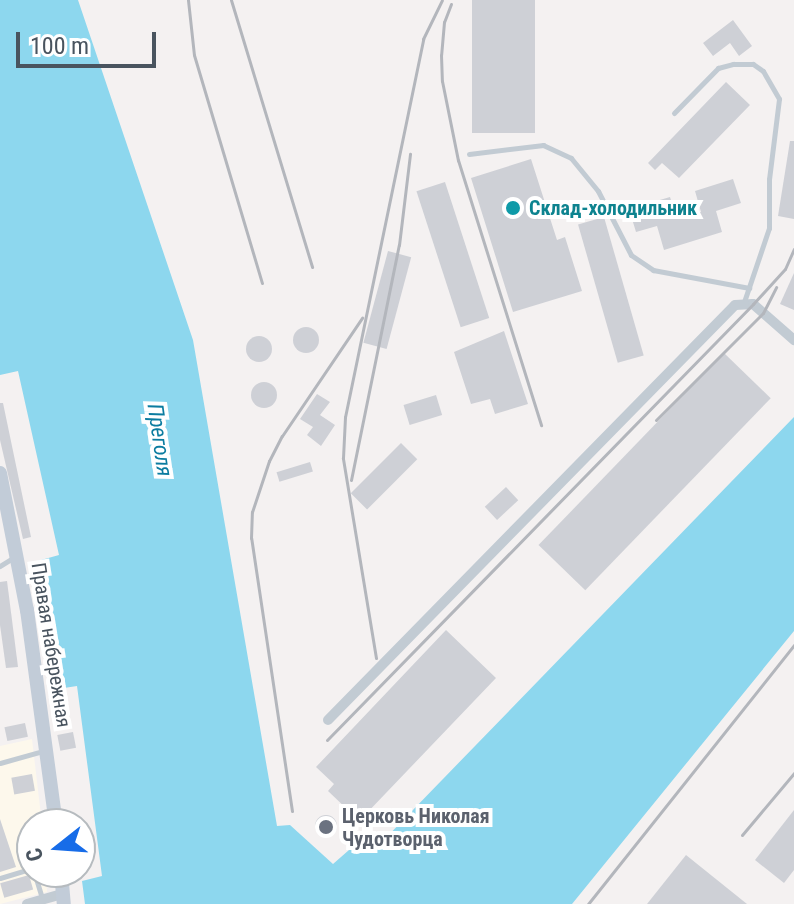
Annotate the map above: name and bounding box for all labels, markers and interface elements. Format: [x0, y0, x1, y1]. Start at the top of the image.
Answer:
scale bar [20, 16, 160, 66]
text: 100 m [30, 32, 89, 60]
place label: Склад-холодильник [529, 196, 697, 220]
marker: Склад-холодильник [504, 199, 522, 217]
water label: Преголя [142, 402, 178, 478]
street label: Правая набережная [26, 561, 76, 729]
place label: Церковь Николая Чудотворца [342, 804, 490, 851]
north arrow [16, 808, 96, 888]
marker: Церковь Николая Чудотворца [317, 818, 335, 836]
text: С [21, 845, 48, 864]

